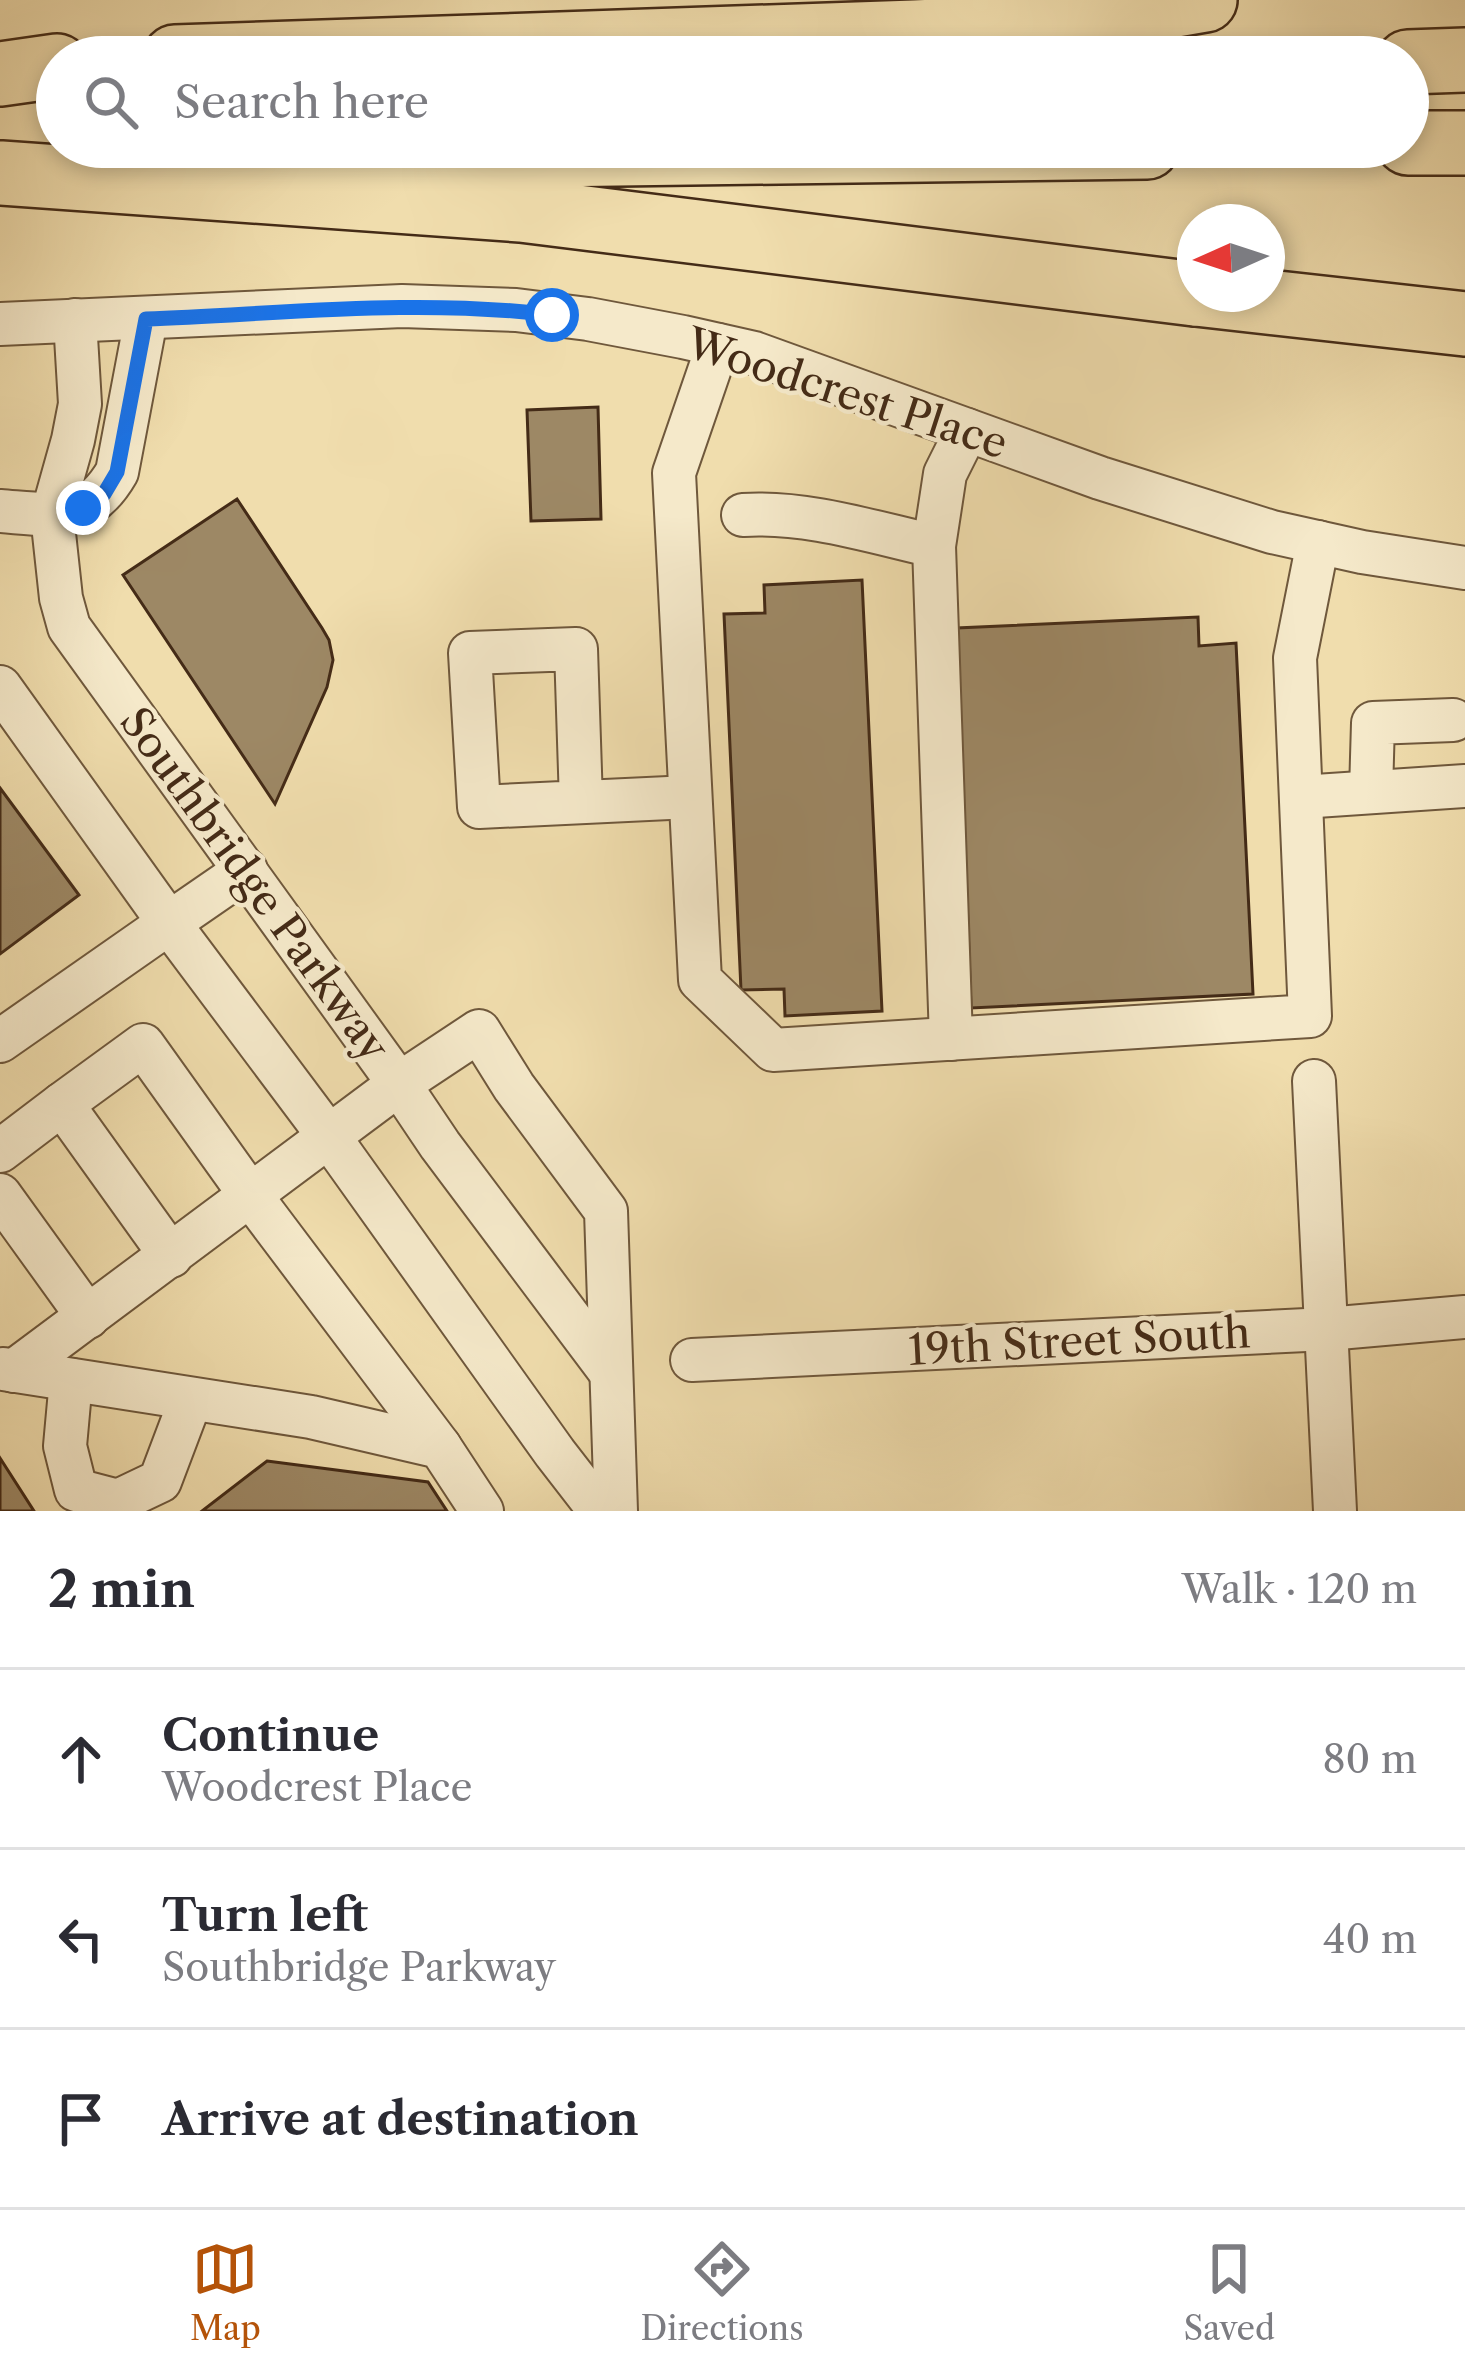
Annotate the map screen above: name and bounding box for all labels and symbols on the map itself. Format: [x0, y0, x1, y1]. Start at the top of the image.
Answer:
north arrow [1177, 204, 1285, 312]
route start [525, 288, 579, 342]
street label: Woodcrest Place [679, 316, 1014, 469]
route end [56, 481, 110, 535]
street label: Southbridge Parkway [109, 697, 401, 1071]
street label: 19th Street South [906, 1306, 1252, 1376]

